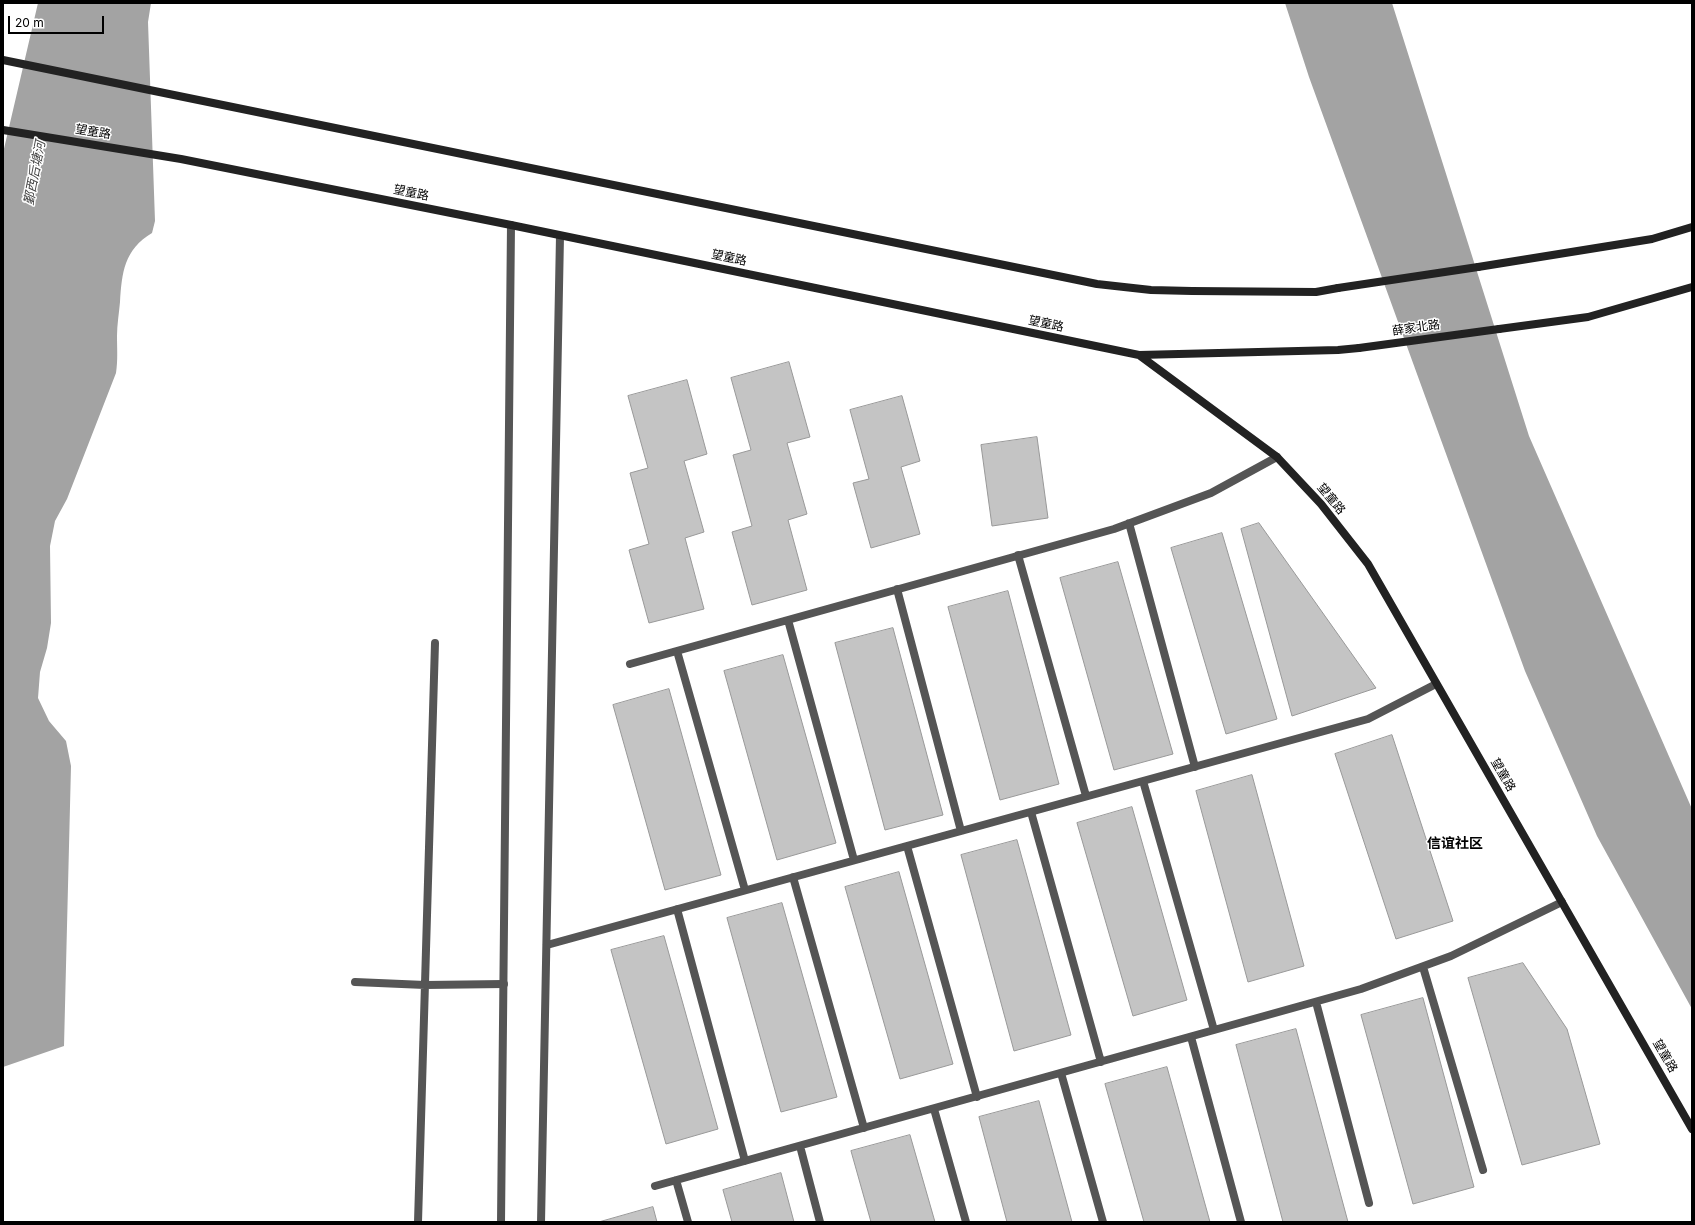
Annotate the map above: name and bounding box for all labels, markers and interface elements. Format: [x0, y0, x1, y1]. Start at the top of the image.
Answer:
scale bar [10, 8, 106, 34]
text: 20 m [15, 15, 44, 30]
street label: 望童路 [74, 122, 112, 142]
water label: 鄞西后塘河 [21, 140, 49, 206]
street label: 望童路 [392, 182, 430, 204]
street label: 望童路 [710, 247, 748, 269]
street label: 望童路 [1027, 313, 1065, 335]
street label: 薛家北路 [1391, 318, 1441, 338]
street label: 望童路 [1314, 481, 1348, 517]
street label: 望童路 [1488, 756, 1518, 794]
district label: 信谊社区 [1427, 836, 1483, 852]
street label: 望童路 [1650, 1037, 1680, 1075]

